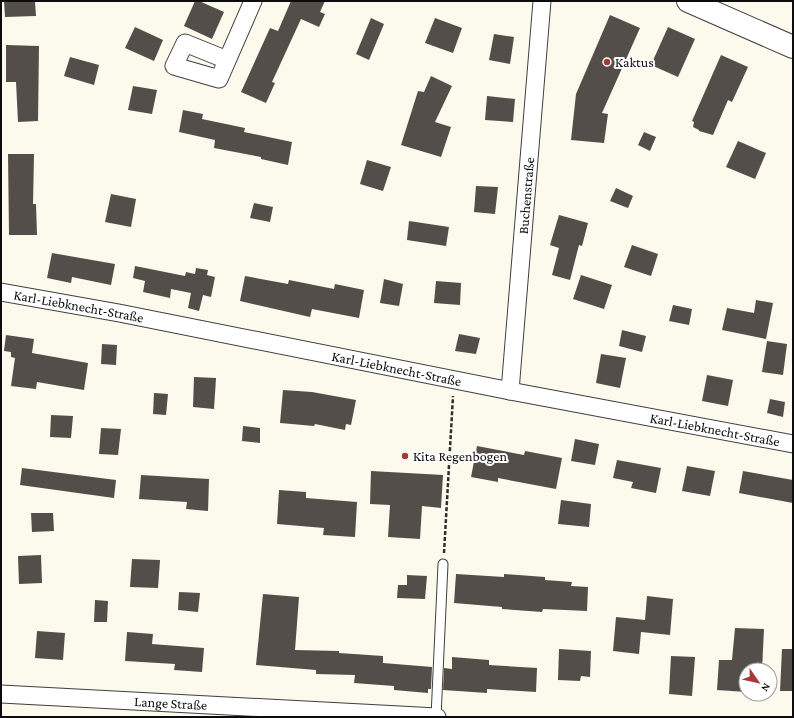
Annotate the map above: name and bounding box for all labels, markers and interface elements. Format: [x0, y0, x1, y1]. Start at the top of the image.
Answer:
place label: Kaktus [615, 54, 654, 70]
marker: Kaktus [602, 57, 612, 67]
street label: Buchenstraße [515, 156, 537, 235]
street label: Karl-Liebknecht-Straße [13, 286, 145, 326]
street label: Karl-Liebknecht-Straße [331, 348, 463, 389]
street label: Karl-Liebknecht-Straße [649, 409, 781, 449]
place label: Kita Regenbogen [413, 448, 507, 464]
marker: Kita Regenbogen [400, 451, 410, 461]
north arrow [738, 662, 778, 702]
text: N [759, 681, 773, 694]
street label: Lange Straße [134, 693, 208, 713]

